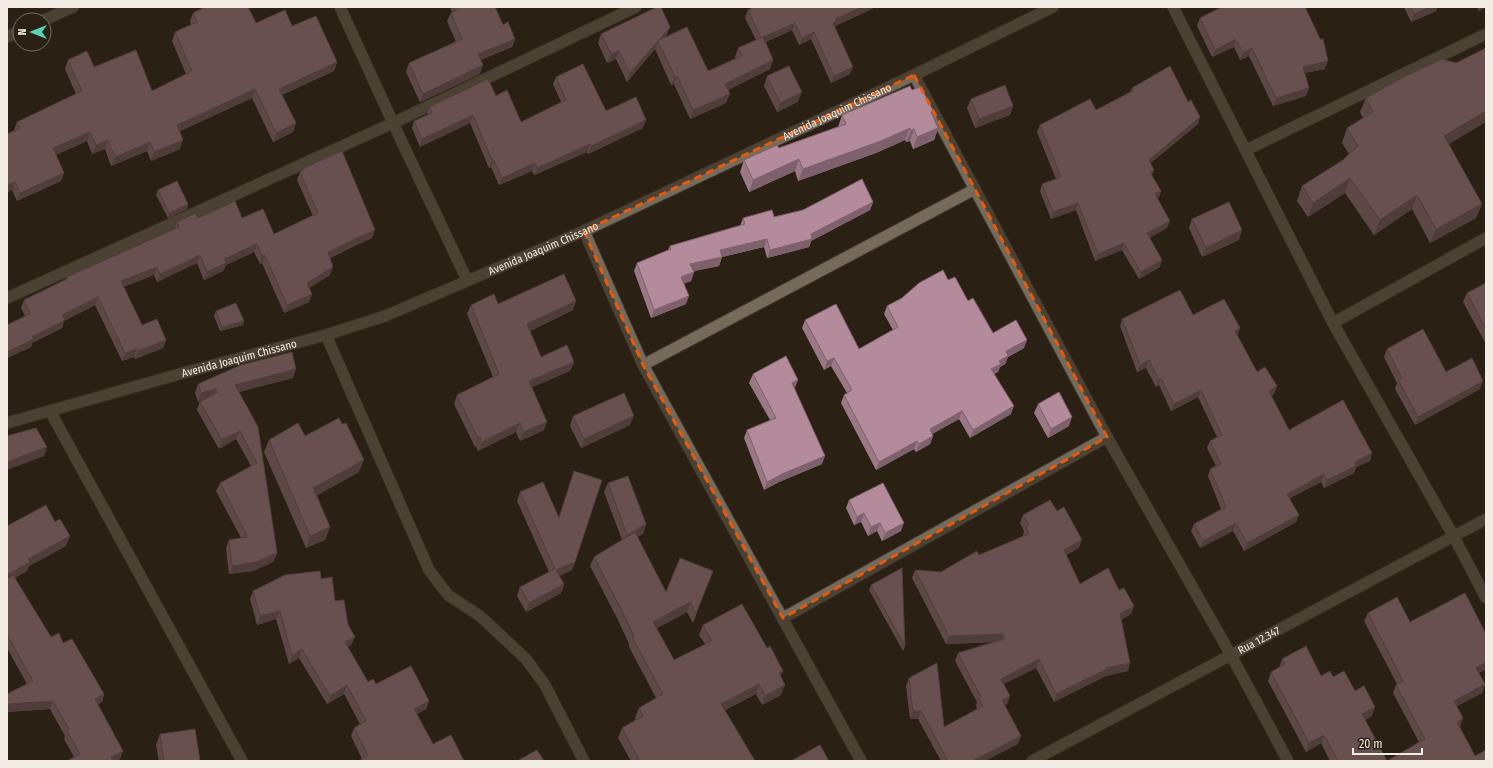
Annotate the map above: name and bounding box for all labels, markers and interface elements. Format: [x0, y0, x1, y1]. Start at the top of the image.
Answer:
north arrow [12, 12, 52, 52]
text: N [16, 29, 29, 35]
street label: Avenida Joaquim Chissano [781, 81, 894, 143]
street label: Avenida Joaquim Chissano [486, 219, 601, 278]
street label: Avenida Joaquim Chissano [180, 337, 298, 380]
street label: Rua 12.347 [1236, 624, 1283, 657]
scale bar [1353, 730, 1422, 756]
text: 20 m [1359, 737, 1383, 751]

